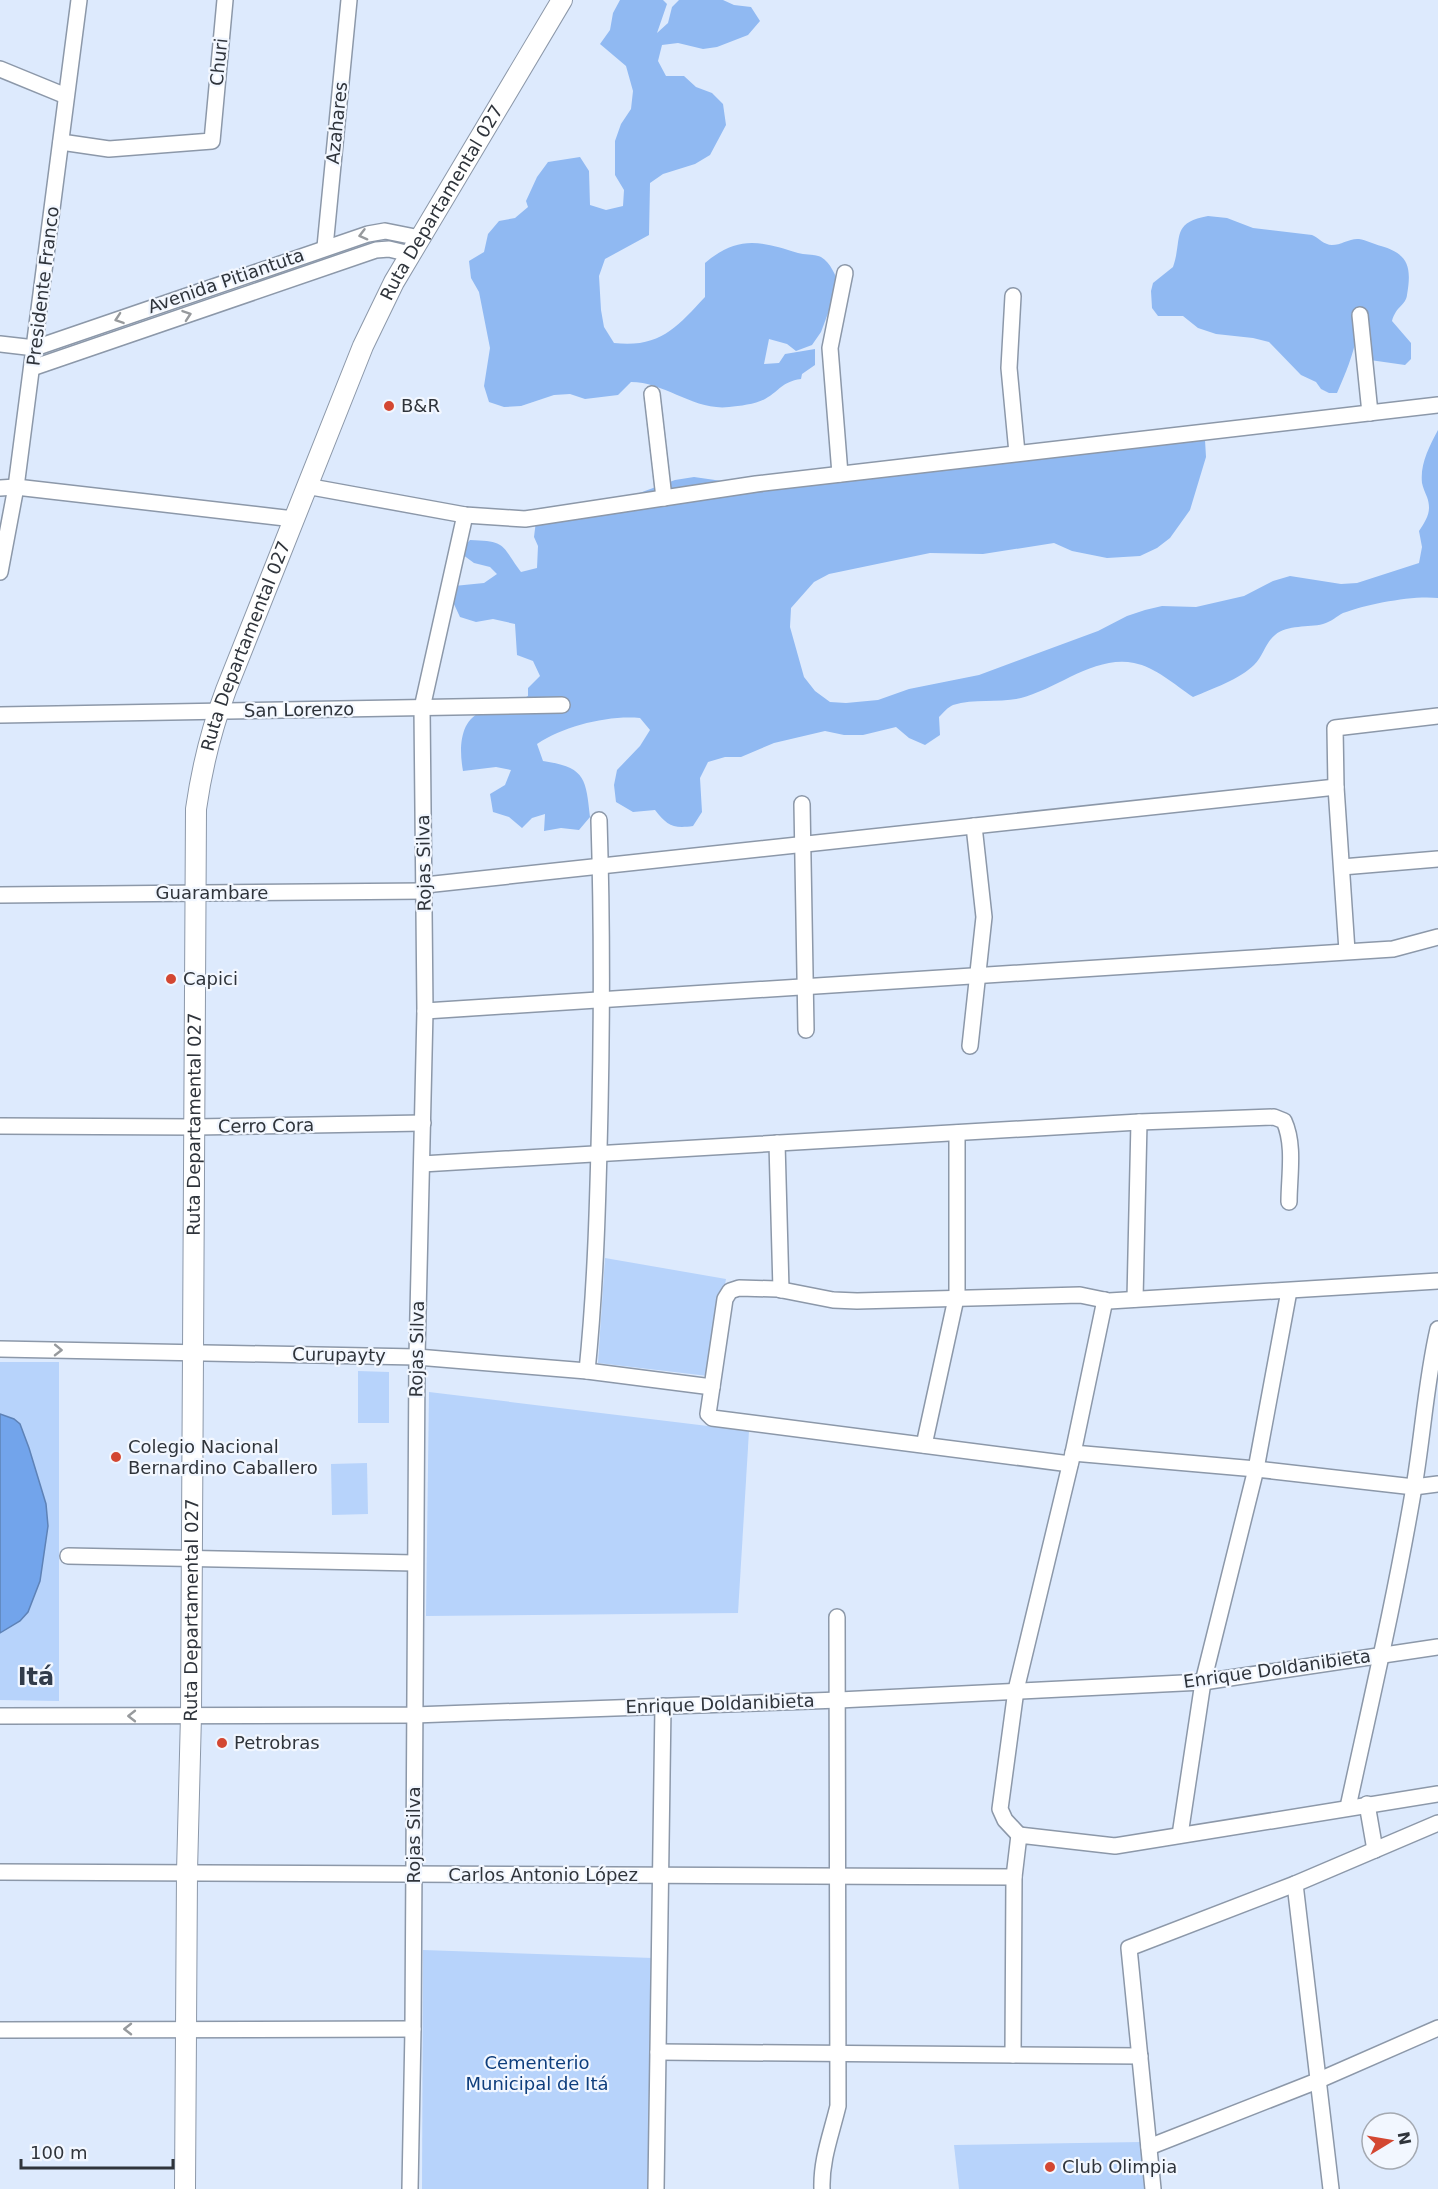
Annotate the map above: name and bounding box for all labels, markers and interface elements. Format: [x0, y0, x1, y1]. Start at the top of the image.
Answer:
street label: Churi [206, 37, 231, 87]
street label: Azahares [322, 81, 351, 165]
street label: Ruta Departamental 027 [376, 101, 507, 303]
street label: Presidente Franco [22, 205, 63, 367]
one-way arrow [358, 228, 368, 241]
street label: Avenida Pitiantuta [145, 244, 307, 317]
one-way arrow [181, 310, 192, 322]
one-way arrow [114, 311, 125, 324]
place label: B&R [401, 395, 440, 416]
marker: B&R [382, 399, 396, 413]
street label: Ruta Departamental 027 [196, 538, 294, 753]
street label: San Lorenzo [244, 698, 354, 721]
street label: Rojas Silva [412, 814, 435, 912]
street label: Guarambare [156, 882, 268, 903]
place label: Capici [183, 968, 238, 989]
marker: Capici [164, 972, 178, 986]
street label: Ruta Departamental 027 [183, 1012, 205, 1236]
street label: Cerro Cora [218, 1114, 314, 1137]
street label: Rojas Silva [405, 1300, 428, 1398]
one-way arrow [54, 1343, 63, 1356]
street label: Curupayty [292, 1343, 386, 1366]
place label: Colegio Nacional Bernardino Caballero [128, 1436, 318, 1478]
marker: Colegio Nacional Bernardino Caballero [109, 1450, 123, 1464]
street label: Ruta Departamental 027 [180, 1498, 202, 1722]
street label: Enrique Doldanibieta [1182, 1645, 1372, 1692]
district label: Itá [18, 1663, 54, 1691]
street label: Enrique Doldanibieta [625, 1690, 815, 1717]
one-way arrow [128, 1710, 137, 1722]
place label: Petrobras [234, 1732, 320, 1753]
marker: Petrobras [215, 1736, 229, 1750]
street label: Rojas Silva [403, 1787, 424, 1883]
street label: Carlos Antonio López [448, 1864, 638, 1885]
one-way arrow [123, 2023, 132, 2035]
park label: Cementerio Municipal de Itá [465, 2052, 609, 2094]
north arrow [1360, 2111, 1420, 2171]
text: N [1394, 2130, 1415, 2147]
scale bar [21, 2132, 172, 2170]
text: 100 m [30, 2142, 88, 2163]
place label: Club Olimpia [1062, 2156, 1177, 2177]
marker: Club Olimpia [1043, 2160, 1057, 2174]

